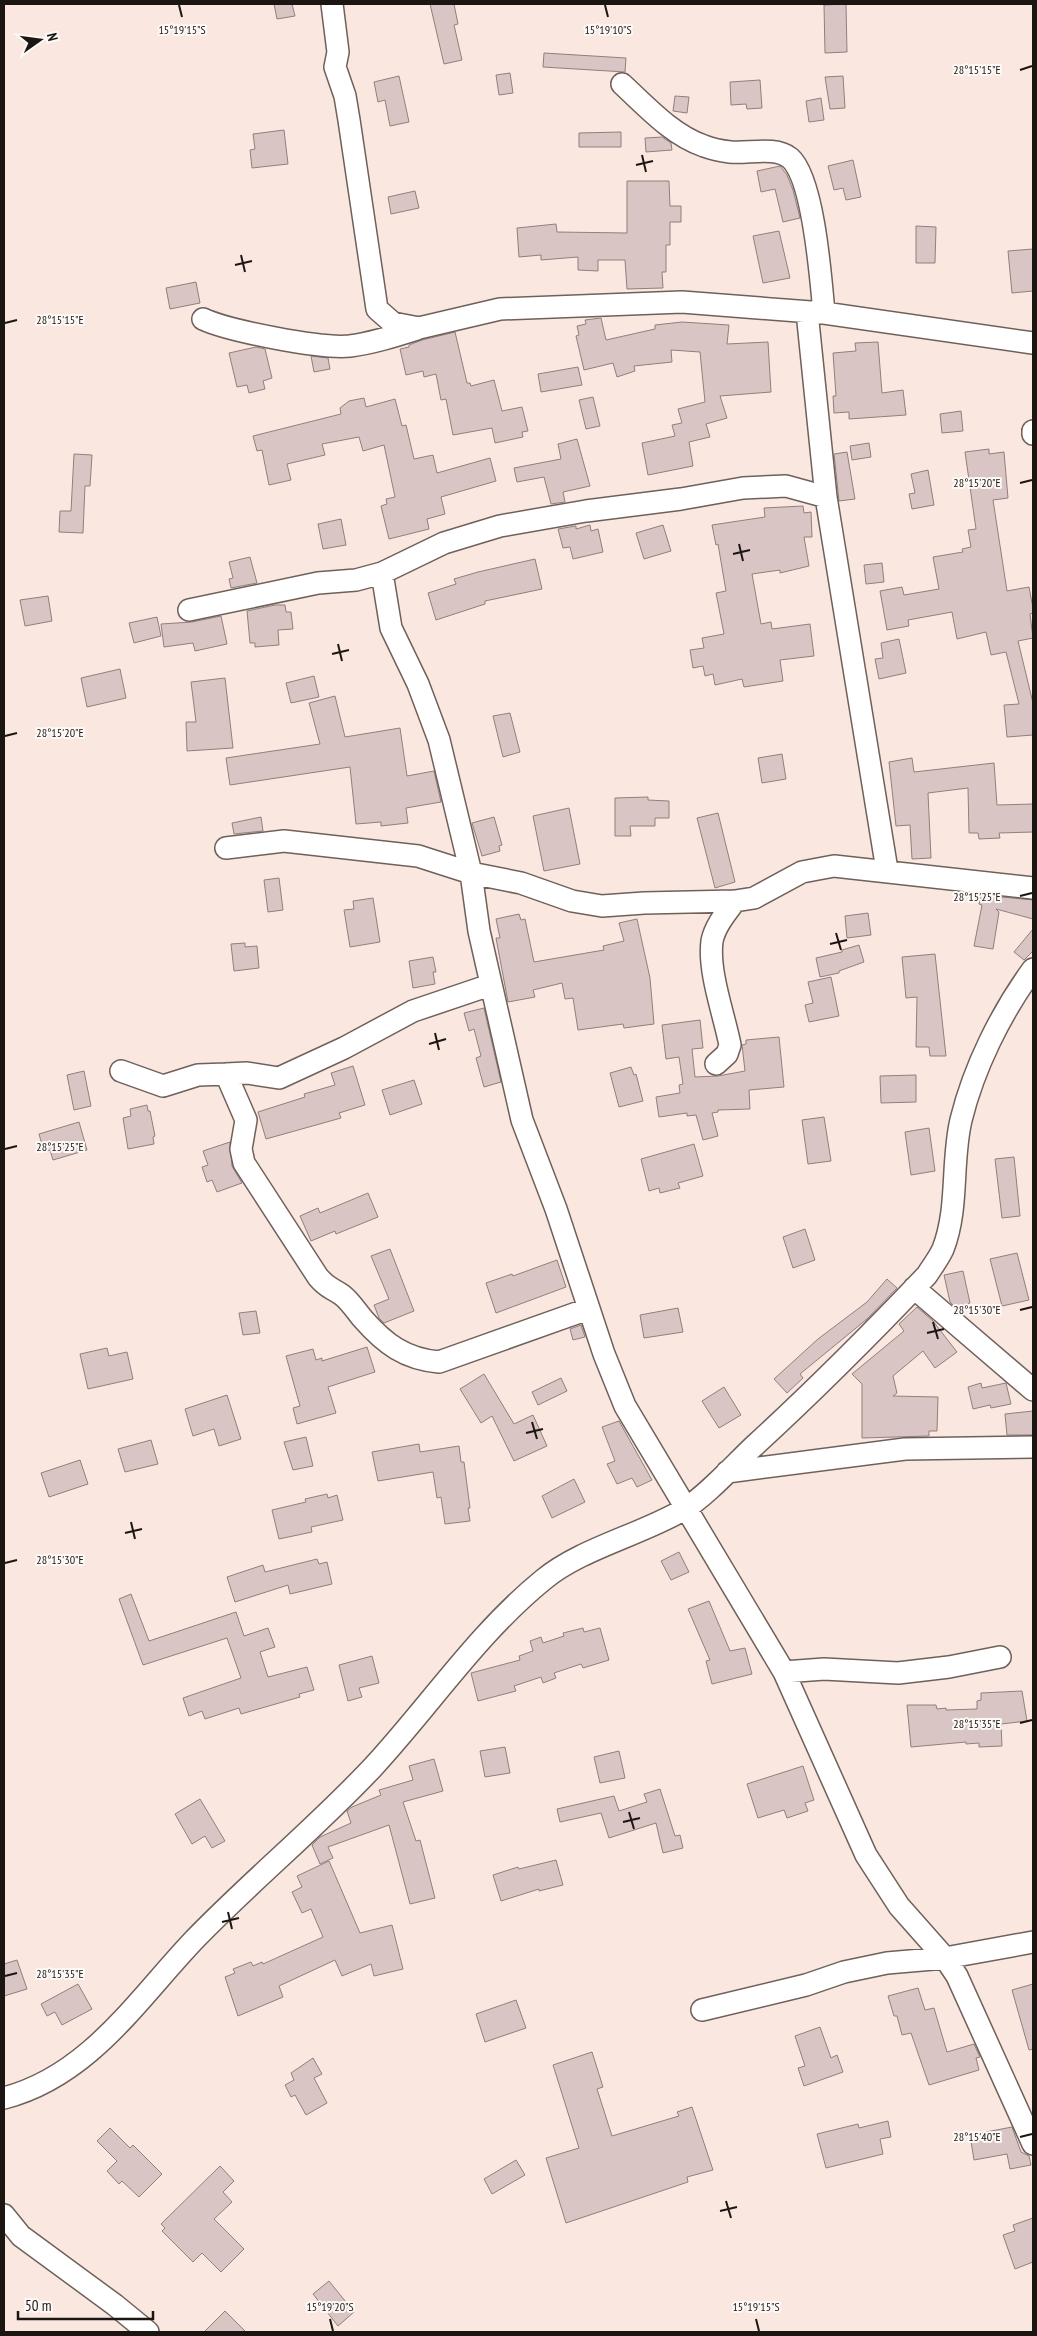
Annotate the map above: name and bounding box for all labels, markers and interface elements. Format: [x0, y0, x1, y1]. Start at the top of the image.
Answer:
north arrow [15, 15, 65, 65]
text: 15°19'15"S [158, 22, 206, 37]
text: 15°19'10"S [584, 22, 632, 37]
text: N [43, 31, 62, 43]
text: 28°15'15"E [953, 62, 1001, 77]
text: 28°15'15"E [36, 312, 84, 327]
text: 28°15'20"E [953, 475, 1001, 490]
text: 28°15'20"E [36, 725, 84, 740]
text: 28°15'25"E [953, 889, 1001, 904]
text: 28°15'25"E [36, 1139, 84, 1154]
text: 28°15'30"E [953, 1302, 1001, 1317]
text: 28°15'30"E [36, 1552, 84, 1567]
text: 28°15'35"E [953, 1716, 1001, 1731]
text: 28°15'35"E [36, 1966, 84, 1981]
text: 28°15'40"E [953, 2129, 1001, 2144]
scale bar [18, 2288, 152, 2320]
text: 50 m [25, 2296, 51, 2315]
text: 15°19'20"S [306, 2299, 354, 2314]
text: 15°19'15"S [732, 2299, 780, 2314]

